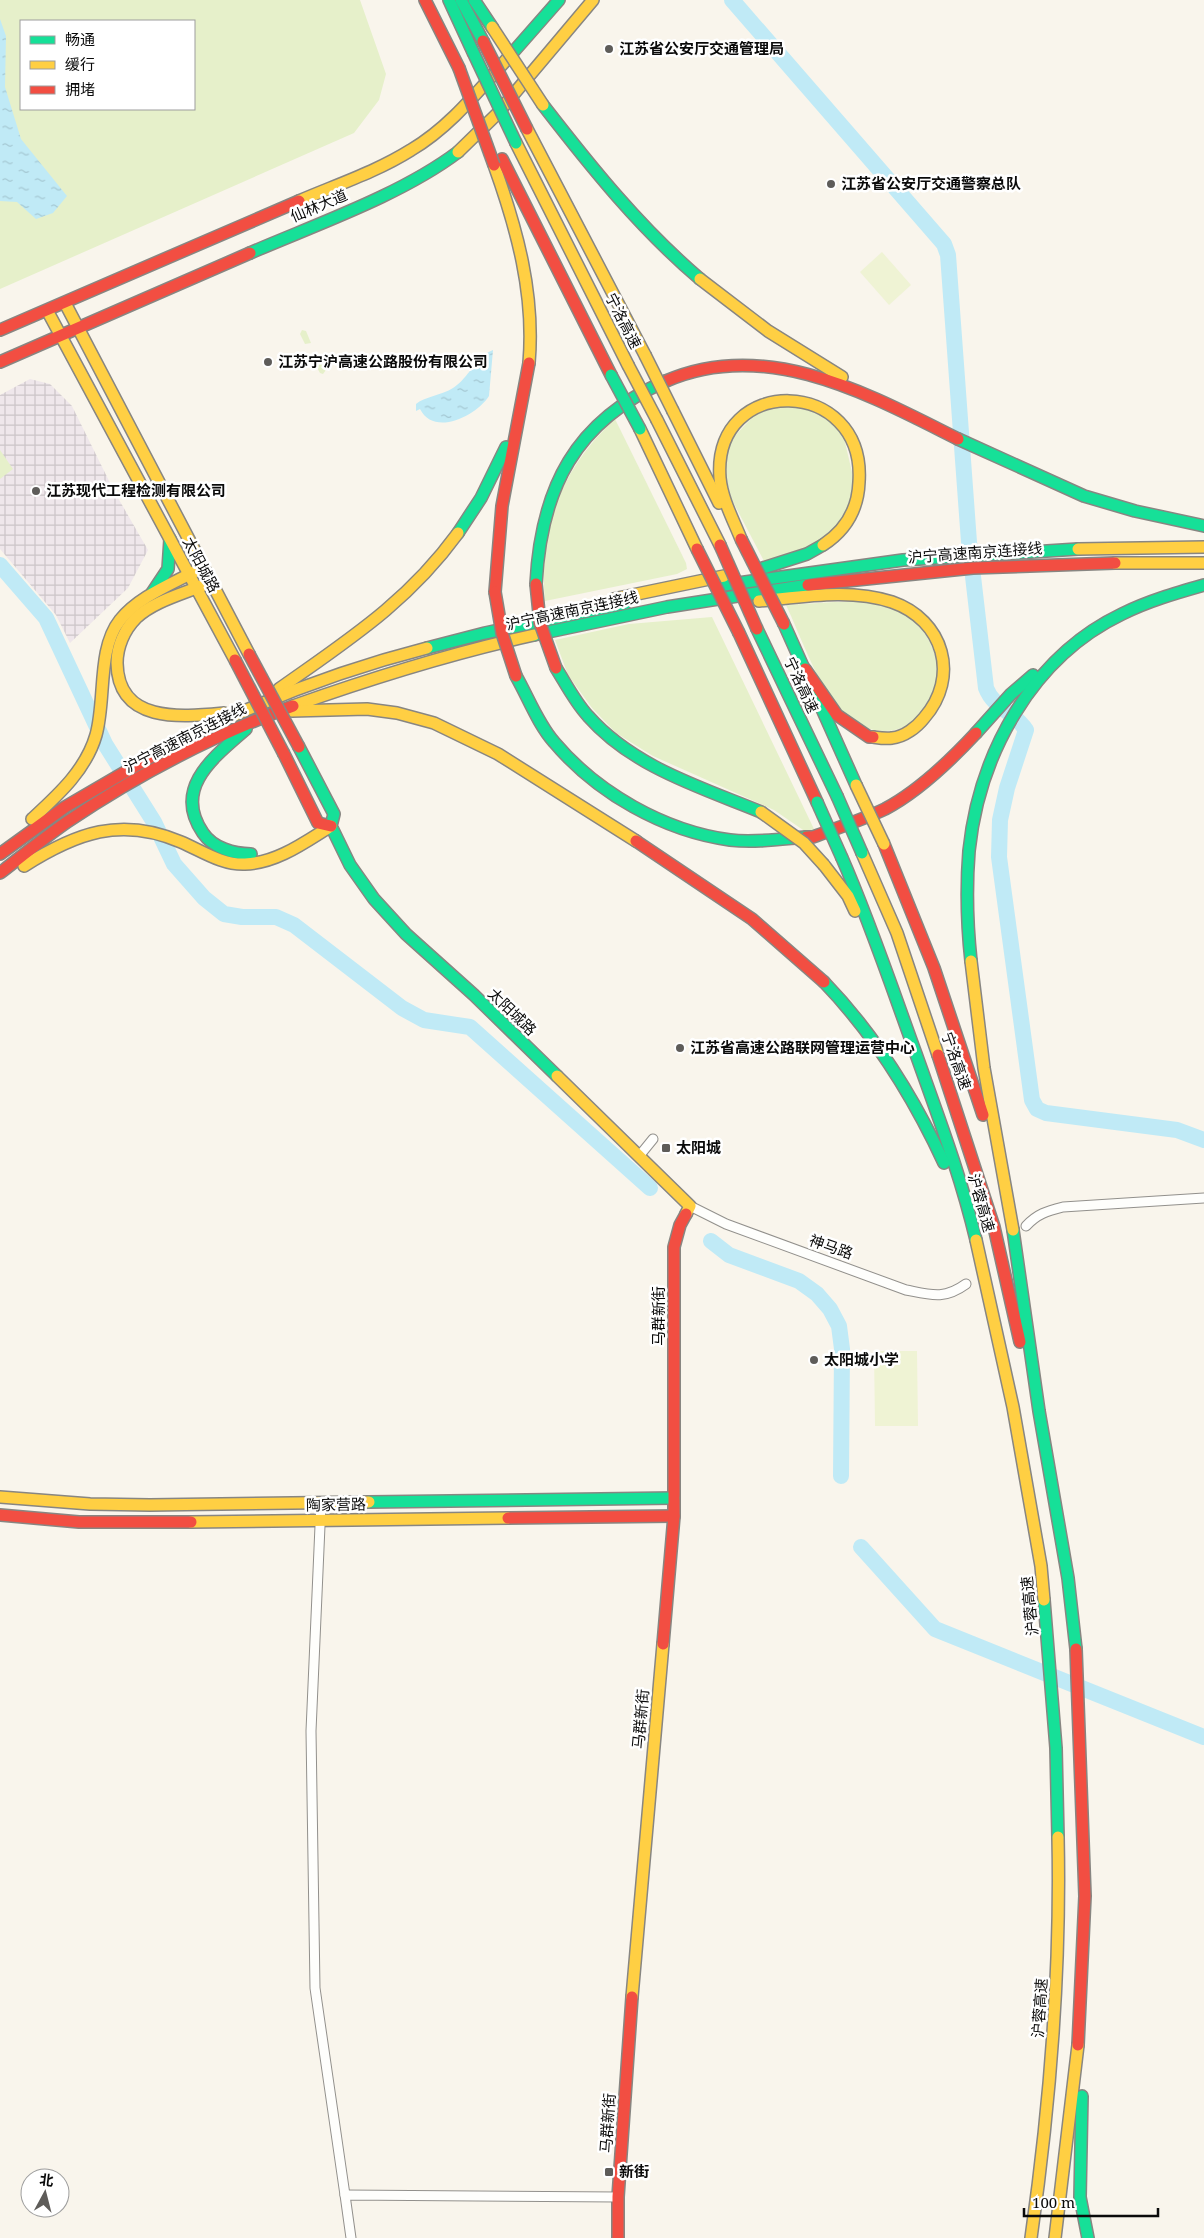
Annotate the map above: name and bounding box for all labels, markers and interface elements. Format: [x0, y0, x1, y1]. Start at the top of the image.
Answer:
legend [20, 20, 195, 110]
text: 畅通 [65, 29, 95, 49]
place label: 江苏省公安厅交通管理局 [619, 38, 784, 58]
marker: 江苏省公安厅交通管理局 [603, 43, 615, 55]
text: 缓行 [65, 54, 95, 74]
text: 拥堵 [65, 79, 95, 99]
place label: 江苏省公安厅交通警察总队 [841, 173, 1021, 193]
marker: 江苏省公安厅交通警察总队 [825, 178, 837, 190]
street label: 仙林大道 [287, 184, 350, 226]
street label: 宁洛高速 [601, 289, 646, 352]
place label: 江苏宁沪高速公路股份有限公司 [278, 351, 488, 371]
marker: 江苏宁沪高速公路股份有限公司 [262, 356, 274, 368]
place label: 江苏现代工程检测有限公司 [46, 480, 226, 500]
marker: 江苏现代工程检测有限公司 [30, 485, 42, 497]
street label: 太阳城路 [179, 533, 225, 596]
street label: 沪宁高速南京连接线 [907, 537, 1043, 567]
street label: 沪宁高速南京连接线 [504, 586, 640, 634]
street label: 宁洛高速 [780, 653, 824, 716]
street label: 沪宁高速南京连接线 [120, 698, 249, 777]
street label: 太阳城路 [484, 983, 541, 1039]
street label: 宁洛高速 [938, 1029, 976, 1092]
place label: 江苏省高速公路联网管理运营中心 [690, 1037, 915, 1057]
marker: 江苏省高速公路联网管理运营中心 [674, 1042, 686, 1054]
place label: 太阳城 [676, 1137, 721, 1157]
marker: 太阳城 [660, 1142, 672, 1154]
street label: 沪蓉高速 [964, 1171, 1000, 1234]
street label: 神马路 [807, 1229, 856, 1263]
street label: 马群新街 [648, 1286, 668, 1346]
place label: 太阳城小学 [824, 1349, 899, 1369]
marker: 太阳城小学 [808, 1354, 820, 1366]
street label: 陶家营路 [306, 1493, 366, 1515]
street label: 沪蓉高速 [1016, 1575, 1042, 1637]
street label: 马群新街 [627, 1688, 653, 1750]
street label: 沪蓉高速 [1027, 1977, 1051, 2039]
street label: 马群新街 [595, 2092, 619, 2154]
place label: 新街 [619, 2161, 649, 2181]
marker: 新街 [603, 2166, 615, 2178]
north arrow [20, 2168, 70, 2218]
text: 北 [39, 2169, 55, 2190]
scale bar [1024, 2186, 1158, 2218]
text: 100 m [1032, 2192, 1075, 2212]

